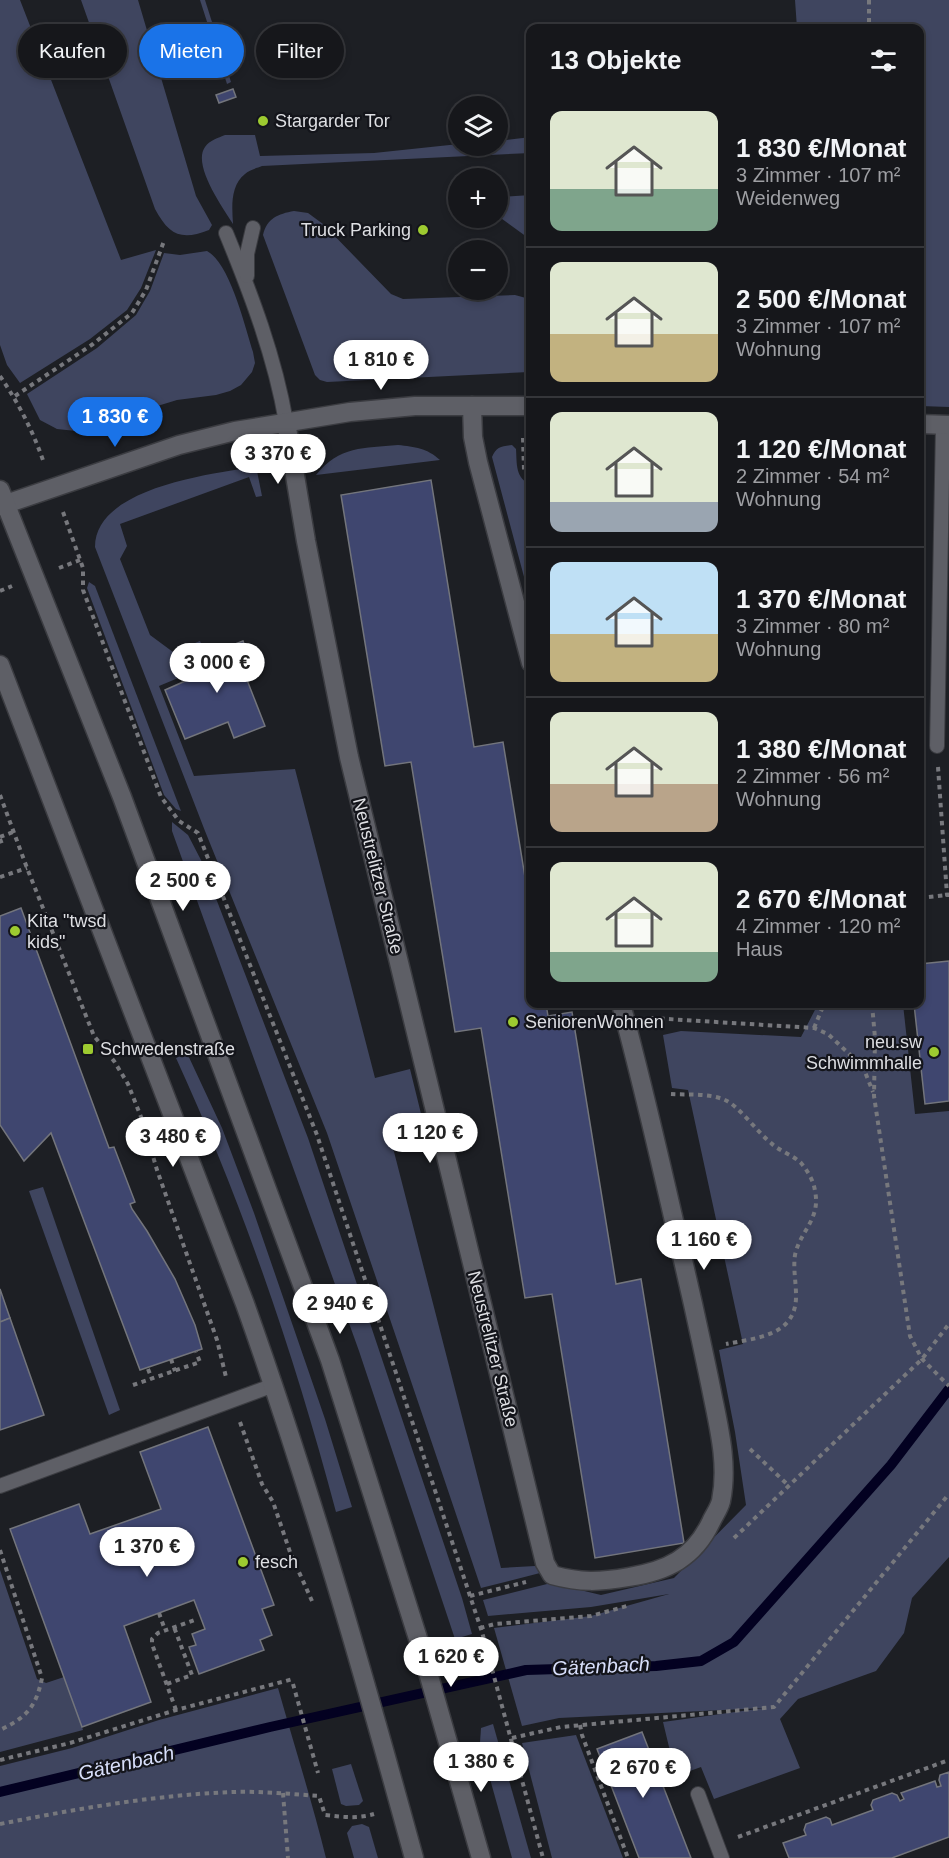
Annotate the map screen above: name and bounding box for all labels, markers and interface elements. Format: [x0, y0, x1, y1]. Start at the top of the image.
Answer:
chip: Kaufen [18, 24, 127, 78]
chip: Mieten [139, 24, 244, 78]
chip: Filter [256, 24, 344, 78]
icon: filters [867, 44, 900, 77]
text: 13 Objekte [550, 45, 682, 75]
map controls [448, 96, 508, 300]
button: layers [448, 96, 508, 156]
place label: Stargarder Tor [275, 111, 390, 131]
marker: Stargarder Tor [256, 114, 270, 128]
text: 1 830 €/Monat [736, 133, 907, 163]
icon: home [598, 135, 670, 207]
text: 3 Zimmer · 107 m² [736, 164, 900, 186]
button: + [448, 168, 508, 228]
text: Weidenweg [736, 187, 840, 209]
place label: Truck Parking [301, 220, 411, 240]
marker: Truck Parking [416, 223, 430, 237]
button: − [448, 240, 508, 300]
text: 2 500 €/Monat [736, 284, 907, 314]
icon: home [598, 286, 670, 358]
text: 3 Zimmer · 107 m² [736, 315, 900, 337]
text: Wohnung [736, 338, 821, 360]
pin: 1 810 € [326, 340, 436, 391]
text: 1 810 € [348, 348, 414, 370]
pin: 1 830 € [60, 397, 170, 448]
text: 1 830 € [82, 405, 148, 427]
pin: 3 370 € [223, 434, 333, 485]
text: 1 120 €/Monat [736, 434, 907, 464]
icon: home [598, 436, 670, 508]
text: 3 370 € [245, 442, 311, 464]
text: 2 Zimmer · 54 m² [736, 465, 889, 487]
text: Wohnung [736, 488, 821, 510]
text: 1 370 €/Monat [736, 584, 907, 614]
icon: home [598, 586, 670, 658]
text: 3 Zimmer · 80 m² [736, 615, 889, 637]
text: Wohnung [736, 638, 821, 660]
pin: 3 000 € [162, 643, 272, 694]
text: 3 000 € [184, 651, 250, 673]
text: 1 380 €/Monat [736, 734, 907, 764]
icon: home [598, 736, 670, 808]
text: 2 Zimmer · 56 m² [736, 765, 889, 787]
text: Wohnung [736, 788, 821, 810]
street label: Neustrelitzer Straße [349, 796, 407, 956]
pin: 2 500 € [128, 861, 238, 912]
text: 2 500 € [150, 869, 216, 891]
text: 2 670 €/Monat [736, 884, 907, 914]
icon: home [598, 886, 670, 958]
place label: Kita "twsd kids" [27, 911, 106, 952]
text: 4 Zimmer · 120 m² [736, 915, 900, 937]
marker: Kita "twsd kids" [8, 924, 22, 938]
text: Haus [736, 938, 783, 960]
place label: SeniorenWohnen [525, 1012, 664, 1032]
marker: SeniorenWohnen [506, 1015, 520, 1029]
place label: neu.sw Schwimmhalle [806, 1032, 923, 1073]
place label: Schwedenstraße [100, 1039, 235, 1059]
marker: Schwedenstraße [81, 1042, 95, 1056]
marker: neu.sw Schwimmhalle [927, 1045, 941, 1059]
pin: 1 120 € [375, 1113, 485, 1164]
pin: 3 480 € [118, 1117, 228, 1168]
text: 1 120 € [397, 1121, 463, 1143]
text: 3 480 € [140, 1125, 206, 1147]
pin: 1 160 € [649, 1220, 759, 1271]
text: 1 160 € [671, 1228, 737, 1250]
street label: Neustrelitzer Straße [464, 1269, 522, 1429]
pin: 2 940 € [285, 1284, 395, 1335]
text: 2 940 € [307, 1292, 373, 1314]
pin: 1 370 € [92, 1527, 202, 1578]
text: 1 370 € [114, 1535, 180, 1557]
place label: fesch [255, 1552, 298, 1572]
marker: fesch [236, 1555, 250, 1569]
pin: 1 620 € [396, 1637, 506, 1688]
text: 1 620 € [418, 1645, 484, 1667]
water label: Gätenbach [552, 1652, 650, 1680]
water label: Gätenbach [76, 1741, 176, 1785]
pin: 1 380 € [426, 1742, 536, 1793]
pin: 2 670 € [588, 1748, 698, 1799]
text: 1 380 € [448, 1750, 514, 1772]
text: 2 670 € [610, 1756, 676, 1778]

